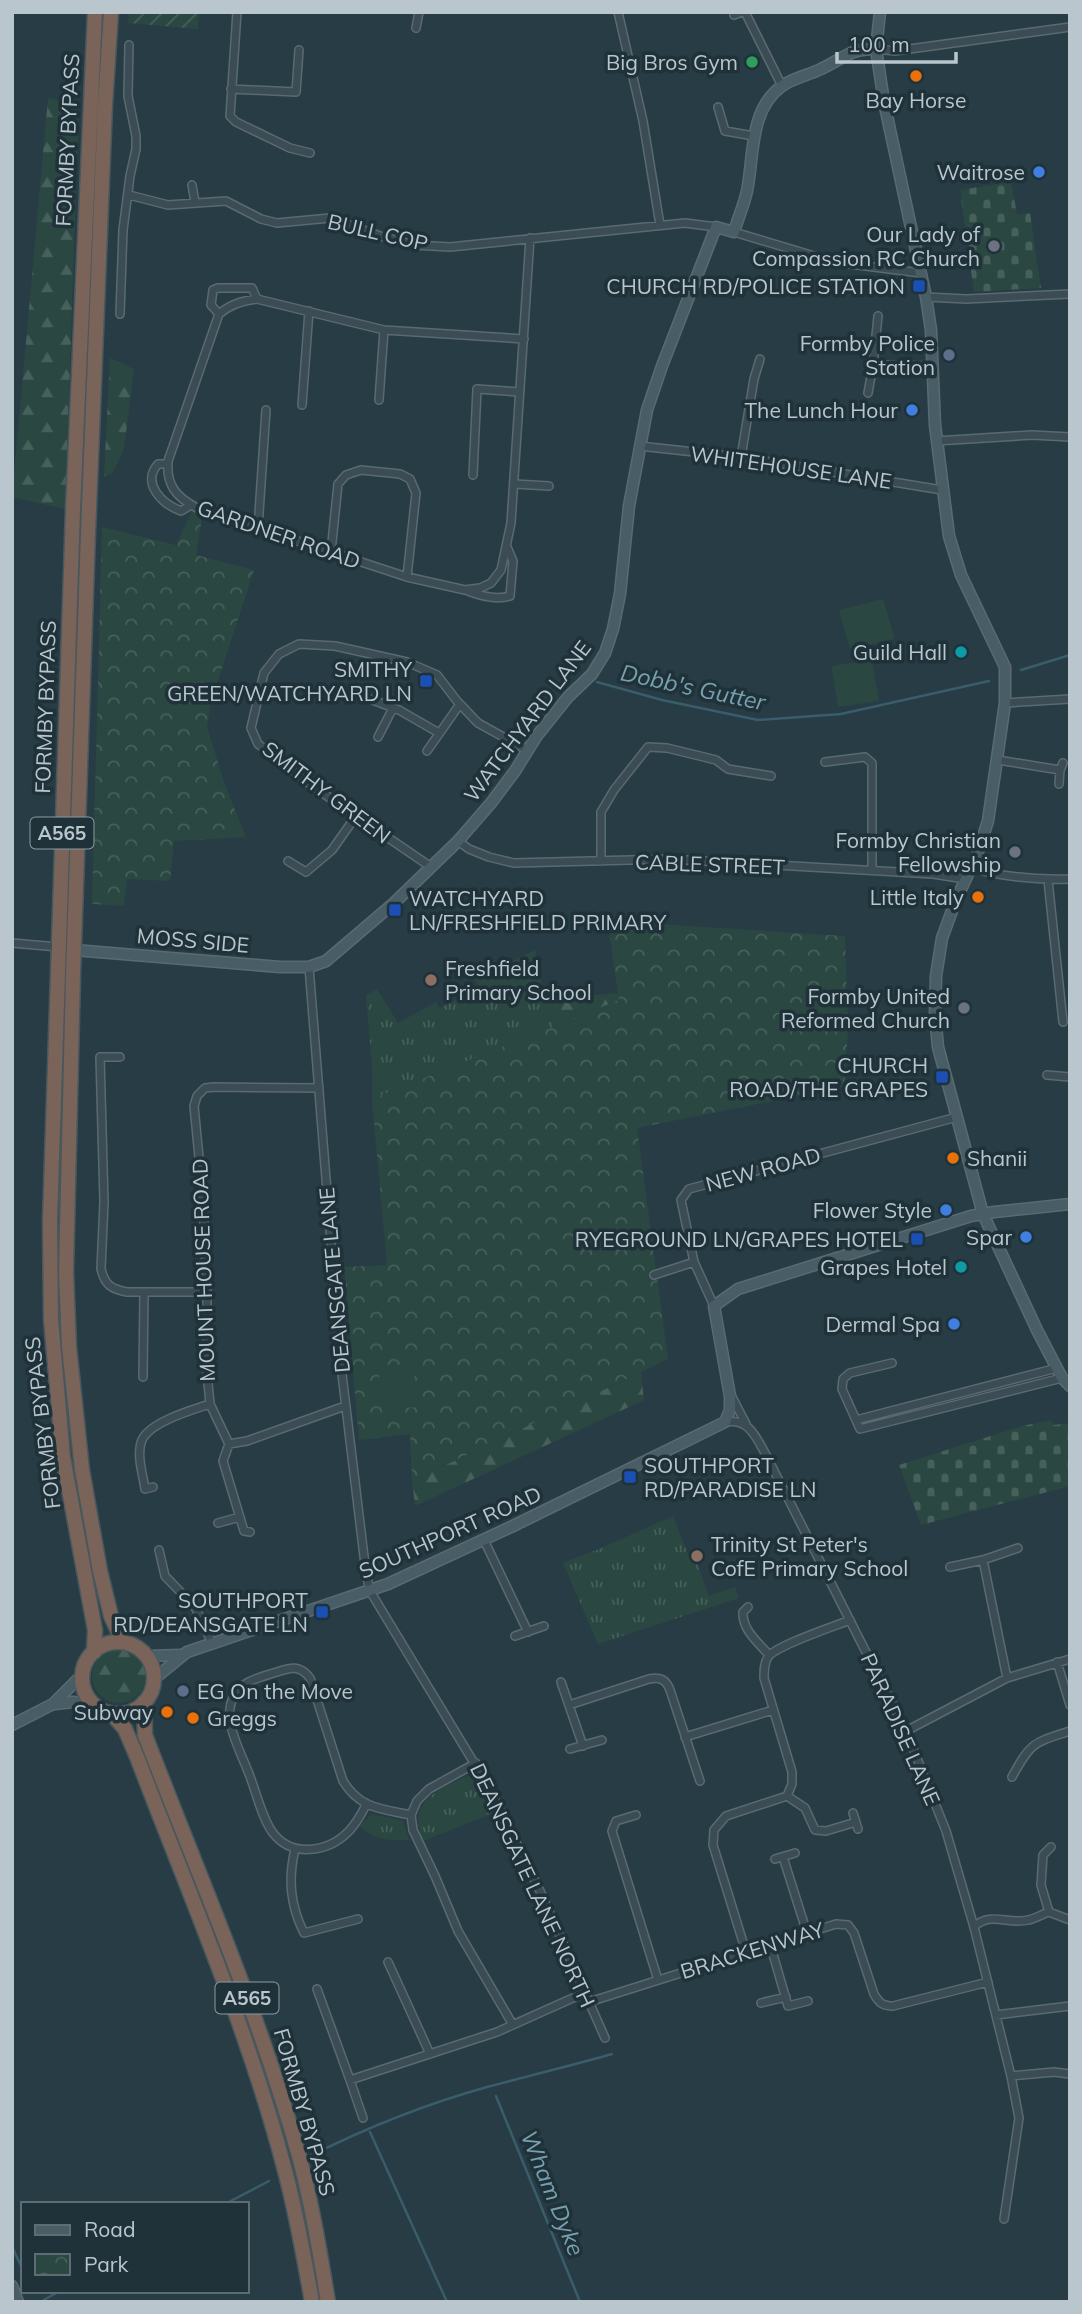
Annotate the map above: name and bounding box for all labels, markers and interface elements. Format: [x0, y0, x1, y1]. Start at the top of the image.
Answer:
scale bar [837, 21, 956, 65]
text: 100 m [848, 31, 910, 57]
place label: Big Bros Gym [606, 49, 738, 75]
street label: FORMBY BYPASS [49, 53, 85, 227]
marker: Big Bros Gym [744, 54, 760, 70]
marker: Bay Horse [908, 68, 924, 84]
place label: Bay Horse [866, 87, 966, 113]
place label: Waitrose [937, 159, 1025, 185]
marker: Waitrose [1031, 164, 1047, 180]
street label: BULL COP [325, 208, 431, 256]
place label: Our Lady of Compassion RC Church [752, 221, 981, 271]
marker: Our Lady of Compassion RC Church [986, 238, 1002, 254]
place label: CHURCH RD/POLICE STATION [606, 273, 905, 299]
marker: CHURCH RD/POLICE STATION [911, 278, 927, 294]
place label: Formby Police Station [800, 330, 935, 380]
marker: Formby Police Station [941, 347, 957, 363]
place label: The Lunch Hour [744, 397, 898, 423]
marker: The Lunch Hour [904, 402, 920, 418]
street label: WHITEHOUSE LANE [689, 440, 893, 494]
street label: GARDNER ROAD [194, 494, 364, 574]
street label: FORMBY BYPASS [29, 620, 61, 794]
street label: WATCHYARD LANE [458, 635, 596, 807]
place label: Guild Hall [853, 639, 947, 665]
marker: Guild Hall [953, 644, 969, 660]
place label: SMITHY GREEN/WATCHYARD LN [167, 656, 412, 706]
water label: Dobb's Gutter [618, 658, 770, 717]
marker: SMITHY GREEN/WATCHYARD LN [418, 673, 434, 689]
street label: SMITHY GREEN [258, 735, 396, 849]
road number: A565 [31, 818, 94, 848]
place label: Formby Christian Fellowship [836, 827, 1001, 877]
marker: Formby Christian Fellowship [1007, 844, 1023, 860]
street label: CABLE STREET [635, 848, 786, 880]
place label: Little Italy [870, 884, 964, 910]
place label: WATCHYARD LN/FRESHFIELD PRIMARY [409, 885, 666, 935]
marker: Little Italy [970, 889, 986, 905]
marker: WATCHYARD LN/FRESHFIELD PRIMARY [387, 902, 403, 918]
street label: MOSS SIDE [136, 922, 250, 958]
place label: Freshfield Primary School [445, 955, 592, 1005]
marker: Freshfield Primary School [423, 972, 439, 988]
place label: Formby United Reformed Church [781, 983, 950, 1033]
marker: Formby United Reformed Church [956, 1000, 972, 1016]
place label: CHURCH ROAD/THE GRAPES [729, 1052, 928, 1102]
marker: CHURCH ROAD/THE GRAPES [934, 1069, 950, 1085]
street label: NEW ROAD [703, 1141, 823, 1197]
place label: Shanii [967, 1145, 1027, 1171]
marker: Shanii [945, 1150, 961, 1166]
street label: MOUNT HOUSE ROAD [186, 1158, 220, 1382]
street label: DEANSGATE LANE [313, 1186, 355, 1374]
place label: Flower Style [813, 1197, 932, 1223]
marker: Flower Style [938, 1202, 954, 1218]
place label: Spar [966, 1224, 1012, 1250]
place label: RYEGROUND LN/GRAPES HOTEL [575, 1226, 904, 1252]
marker: Spar [1018, 1229, 1034, 1245]
marker: RYEGROUND LN/GRAPES HOTEL [909, 1231, 925, 1247]
place label: Grapes Hotel [820, 1254, 947, 1280]
marker: Grapes Hotel [953, 1259, 969, 1275]
place label: Dermal Spa [825, 1311, 940, 1337]
marker: Dermal Spa [946, 1316, 962, 1332]
street label: FORMBY BYPASS [19, 1336, 65, 1510]
place label: SOUTHPORT RD/PARADISE LN [644, 1452, 817, 1502]
marker: SOUTHPORT RD/PARADISE LN [622, 1469, 638, 1485]
street label: SOUTHPORT ROAD [355, 1480, 545, 1584]
place label: Trinity St Peter's CofE Primary School [711, 1531, 908, 1581]
marker: Trinity St Peter's CofE Primary School [689, 1548, 705, 1564]
place label: SOUTHPORT RD/DEANSGATE LN [113, 1587, 308, 1637]
marker: SOUTHPORT RD/DEANSGATE LN [314, 1604, 330, 1620]
street label: PARADISE LANE [856, 1649, 946, 1809]
place label: EG On the Move [197, 1678, 353, 1704]
marker: EG On the Move [175, 1683, 191, 1699]
place label: Subway [74, 1699, 153, 1725]
marker: Subway [159, 1704, 175, 1720]
place label: Greggs [207, 1705, 277, 1731]
marker: Greggs [185, 1710, 201, 1726]
street label: DEANSGATE LANE NORTH [465, 1759, 601, 2011]
street label: BRACKENWAY [677, 1916, 827, 1984]
road number: A565 [216, 1982, 278, 2014]
street label: FORMBY BYPASS [269, 2025, 341, 2199]
water label: Wham Dyke [515, 2126, 591, 2260]
legend [21, 2202, 248, 2293]
text: Road [84, 2216, 135, 2242]
text: Park [84, 2251, 128, 2277]

